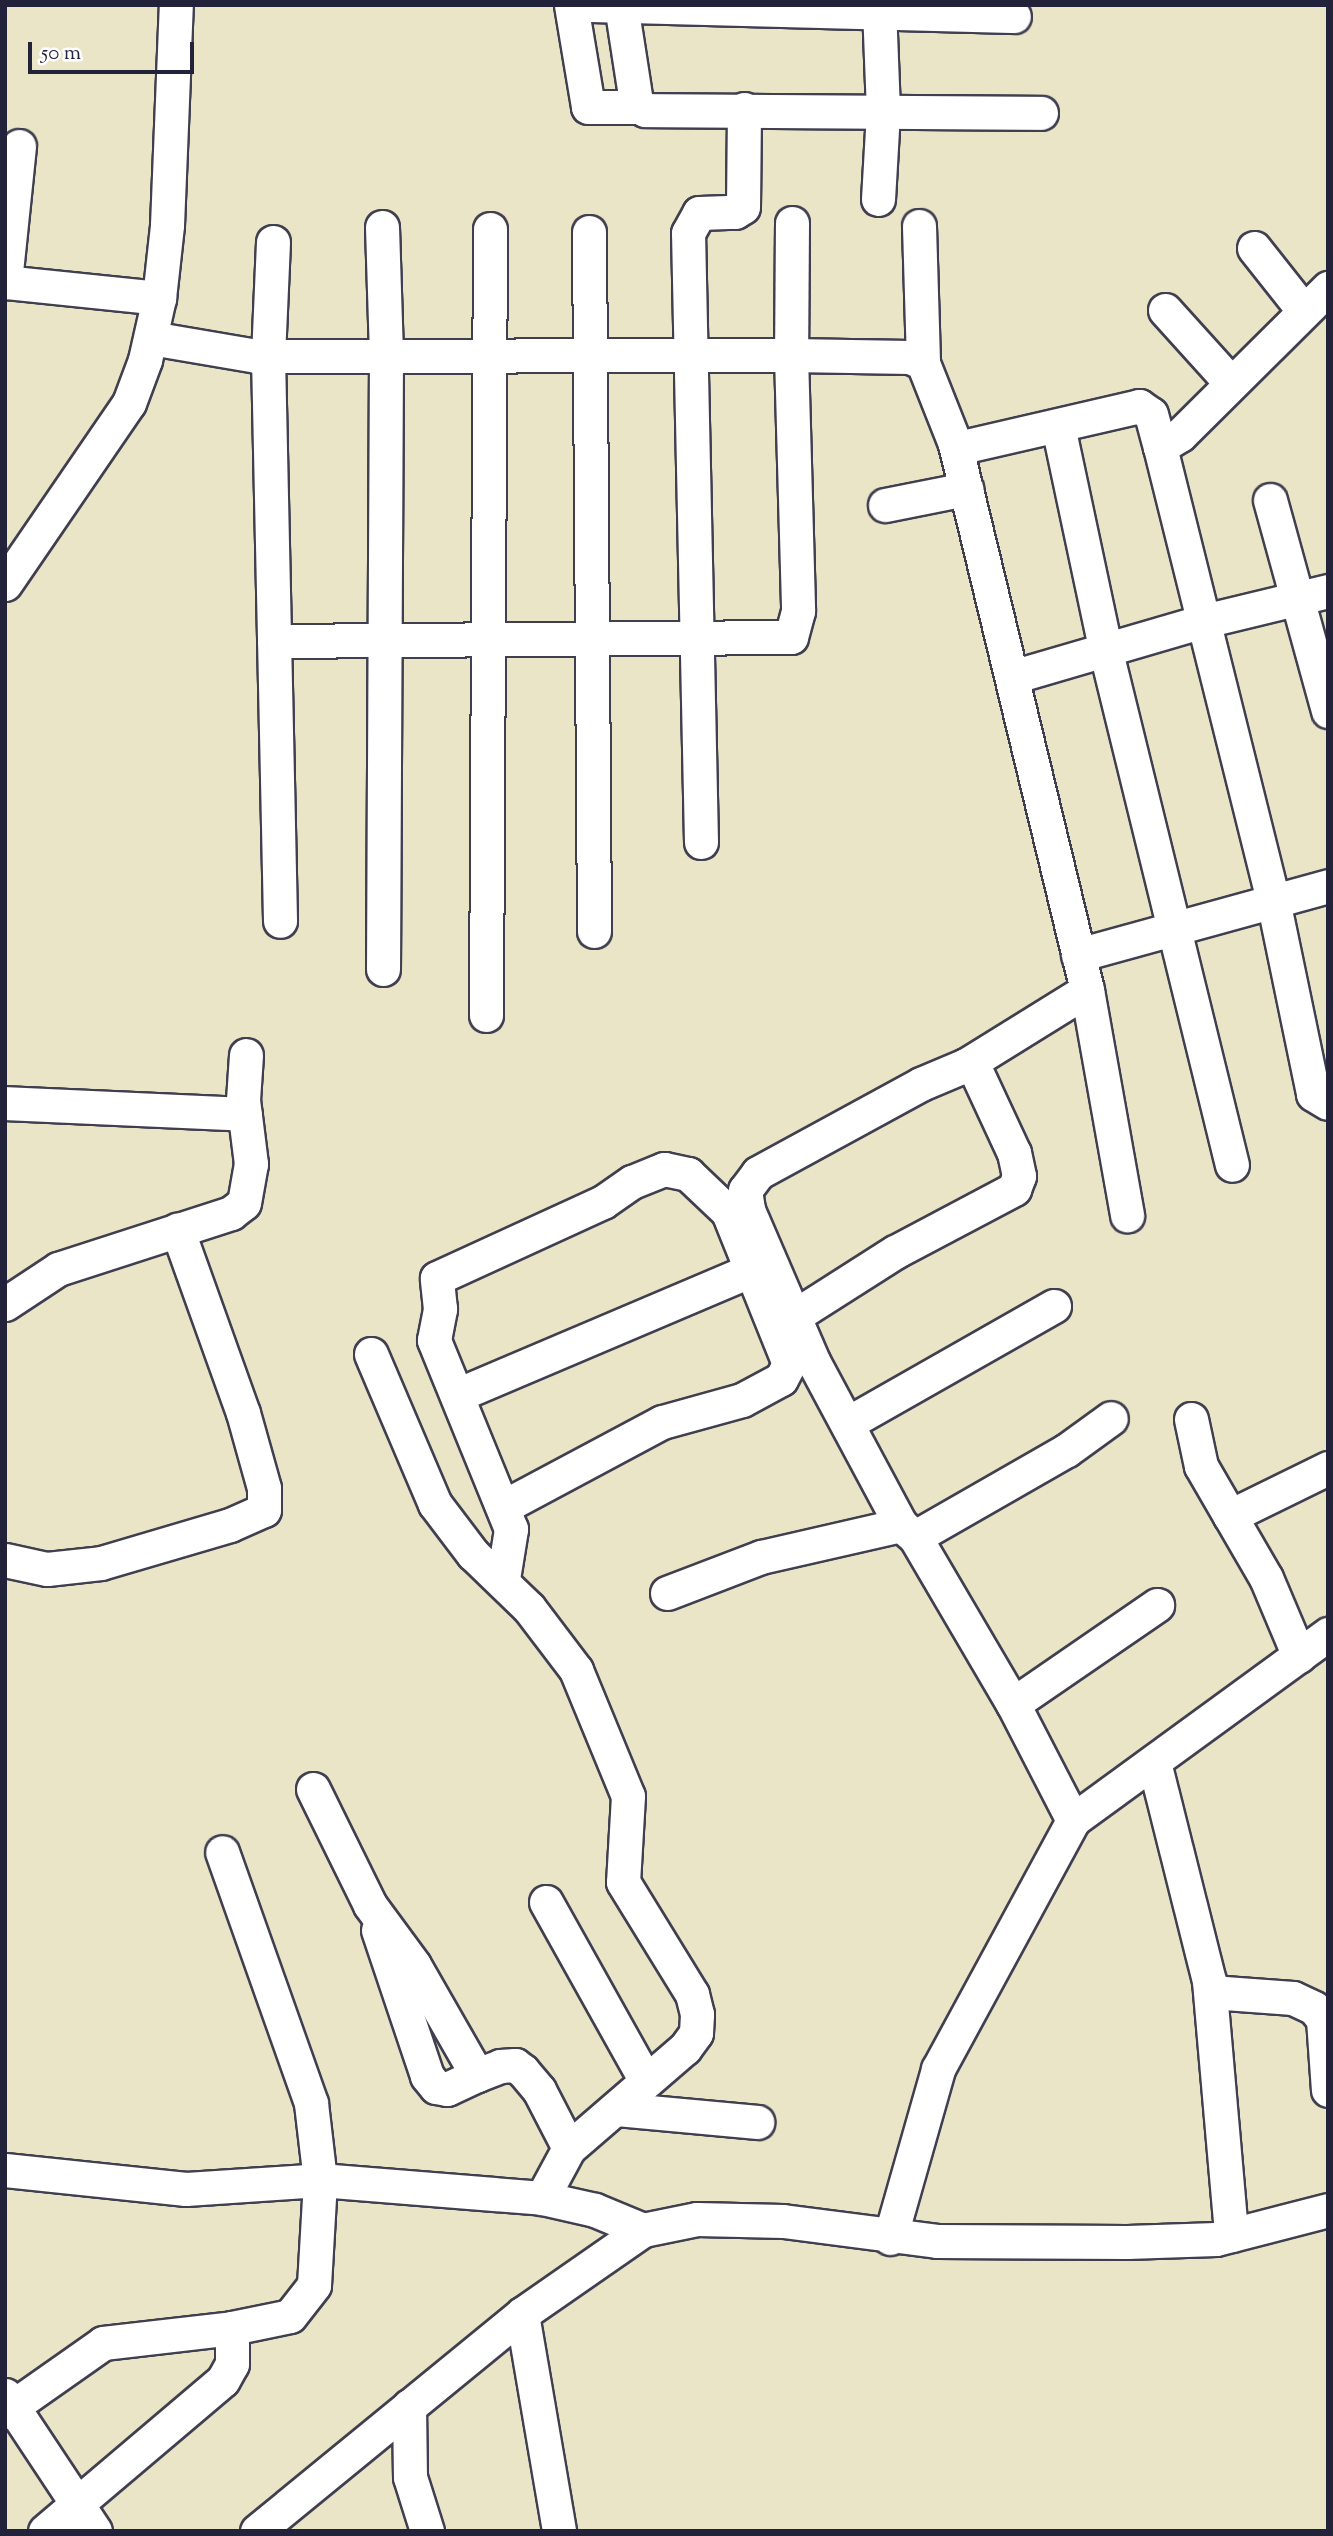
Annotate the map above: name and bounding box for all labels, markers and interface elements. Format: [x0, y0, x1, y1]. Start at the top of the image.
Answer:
scale bar [32, 28, 198, 72]
text: 50 m [41, 39, 81, 69]

